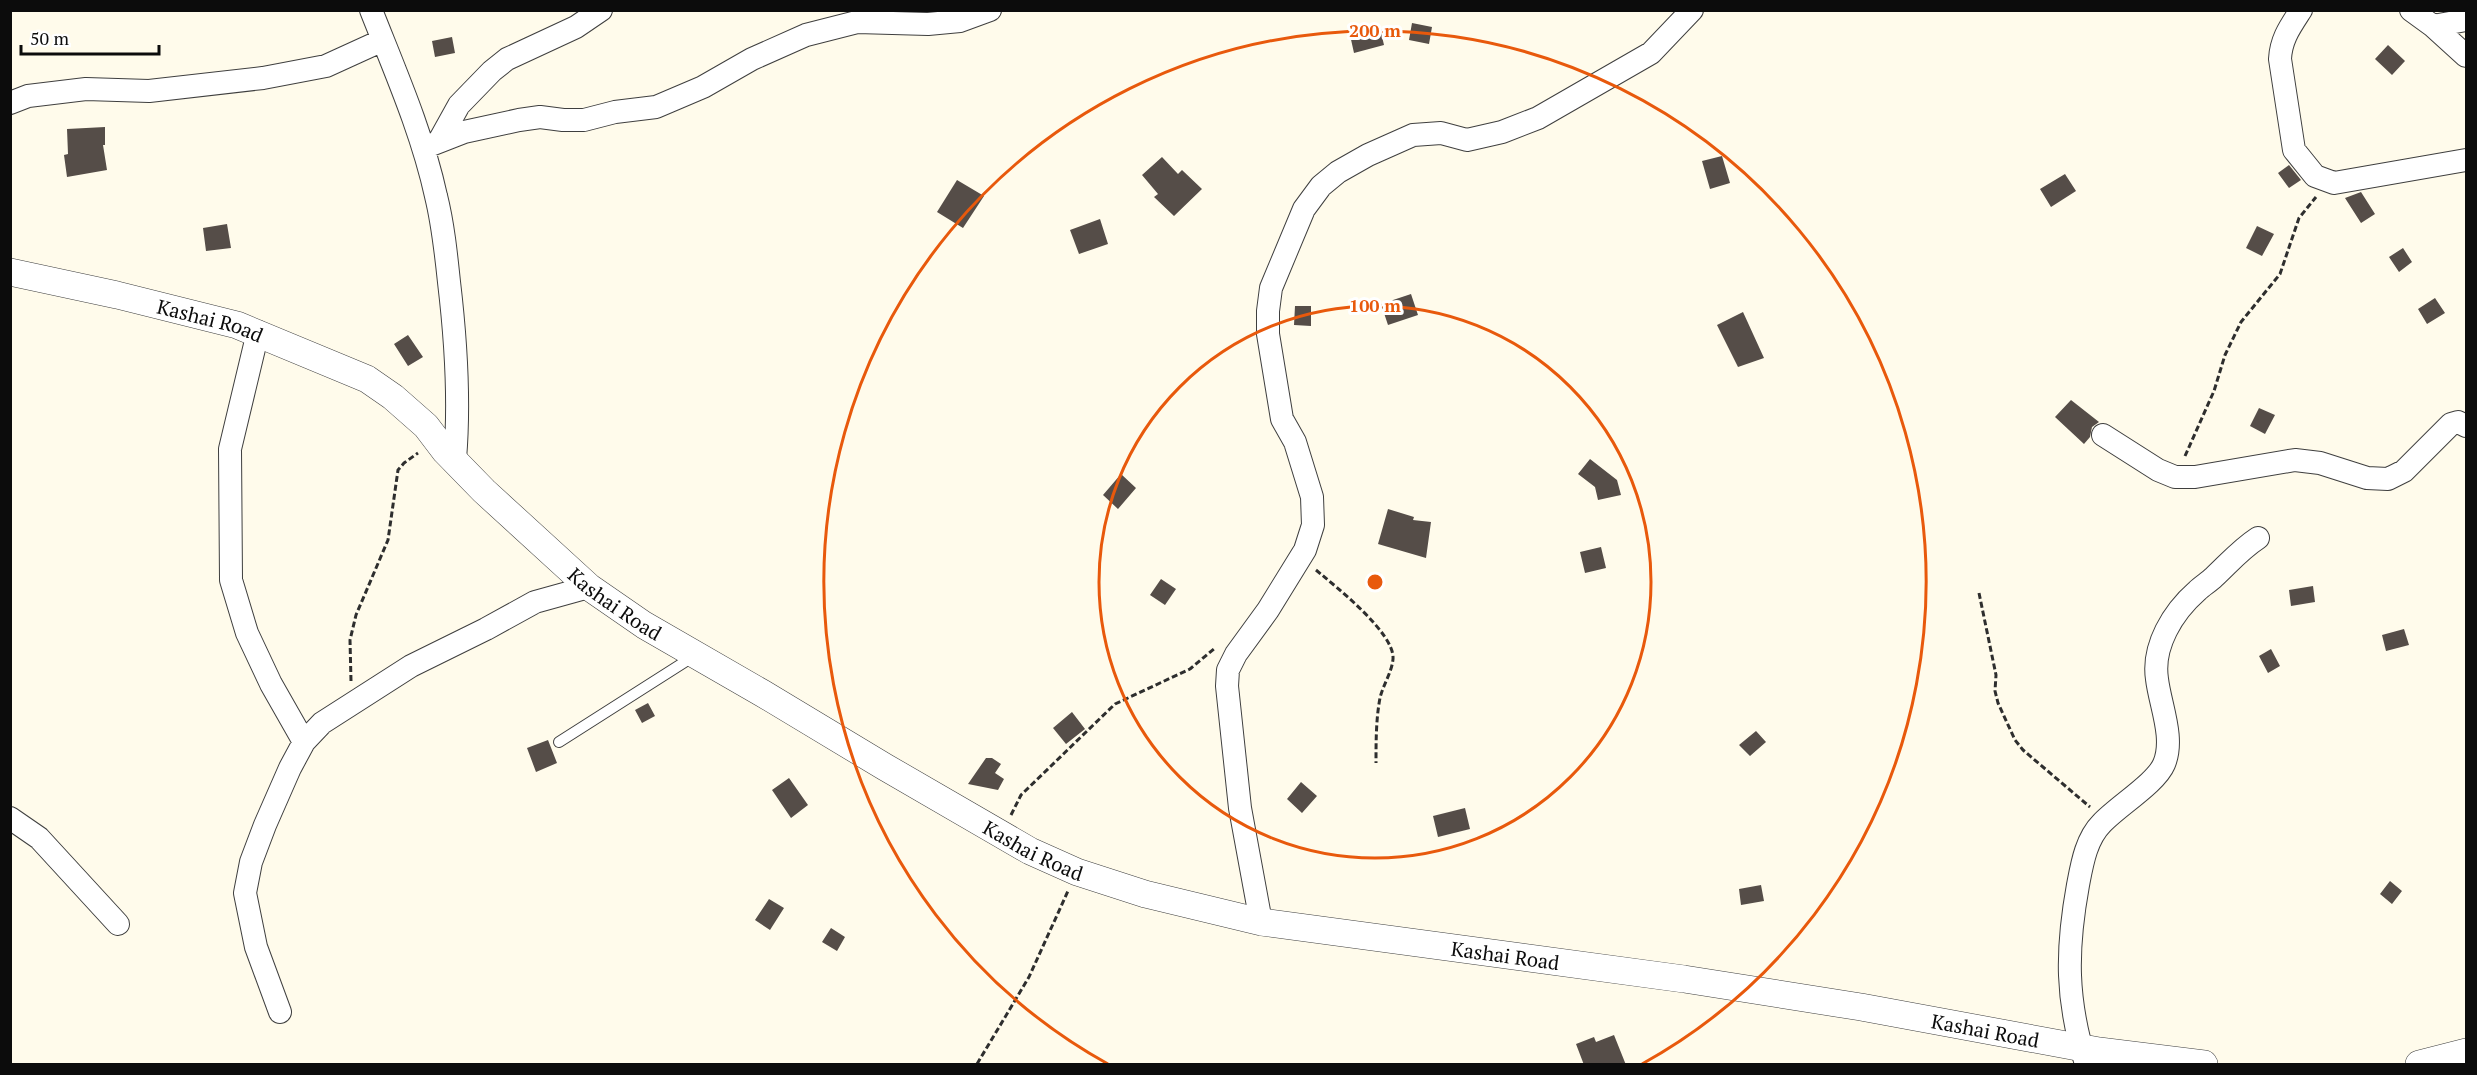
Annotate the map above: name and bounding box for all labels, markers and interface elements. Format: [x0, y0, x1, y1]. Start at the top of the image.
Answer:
scale bar [21, 18, 159, 56]
text: 200 m [1349, 18, 1401, 42]
text: 50 m [30, 26, 70, 50]
street label: Kashai Road [154, 292, 268, 348]
text: 100 m [1349, 293, 1401, 317]
street label: Kashai Road [563, 561, 667, 646]
centre of rings [1365, 572, 1385, 592]
street label: Kashai Road [978, 813, 1087, 887]
street label: Kashai Road [1449, 934, 1561, 976]
street label: Kashai Road [1929, 1007, 2042, 1053]

